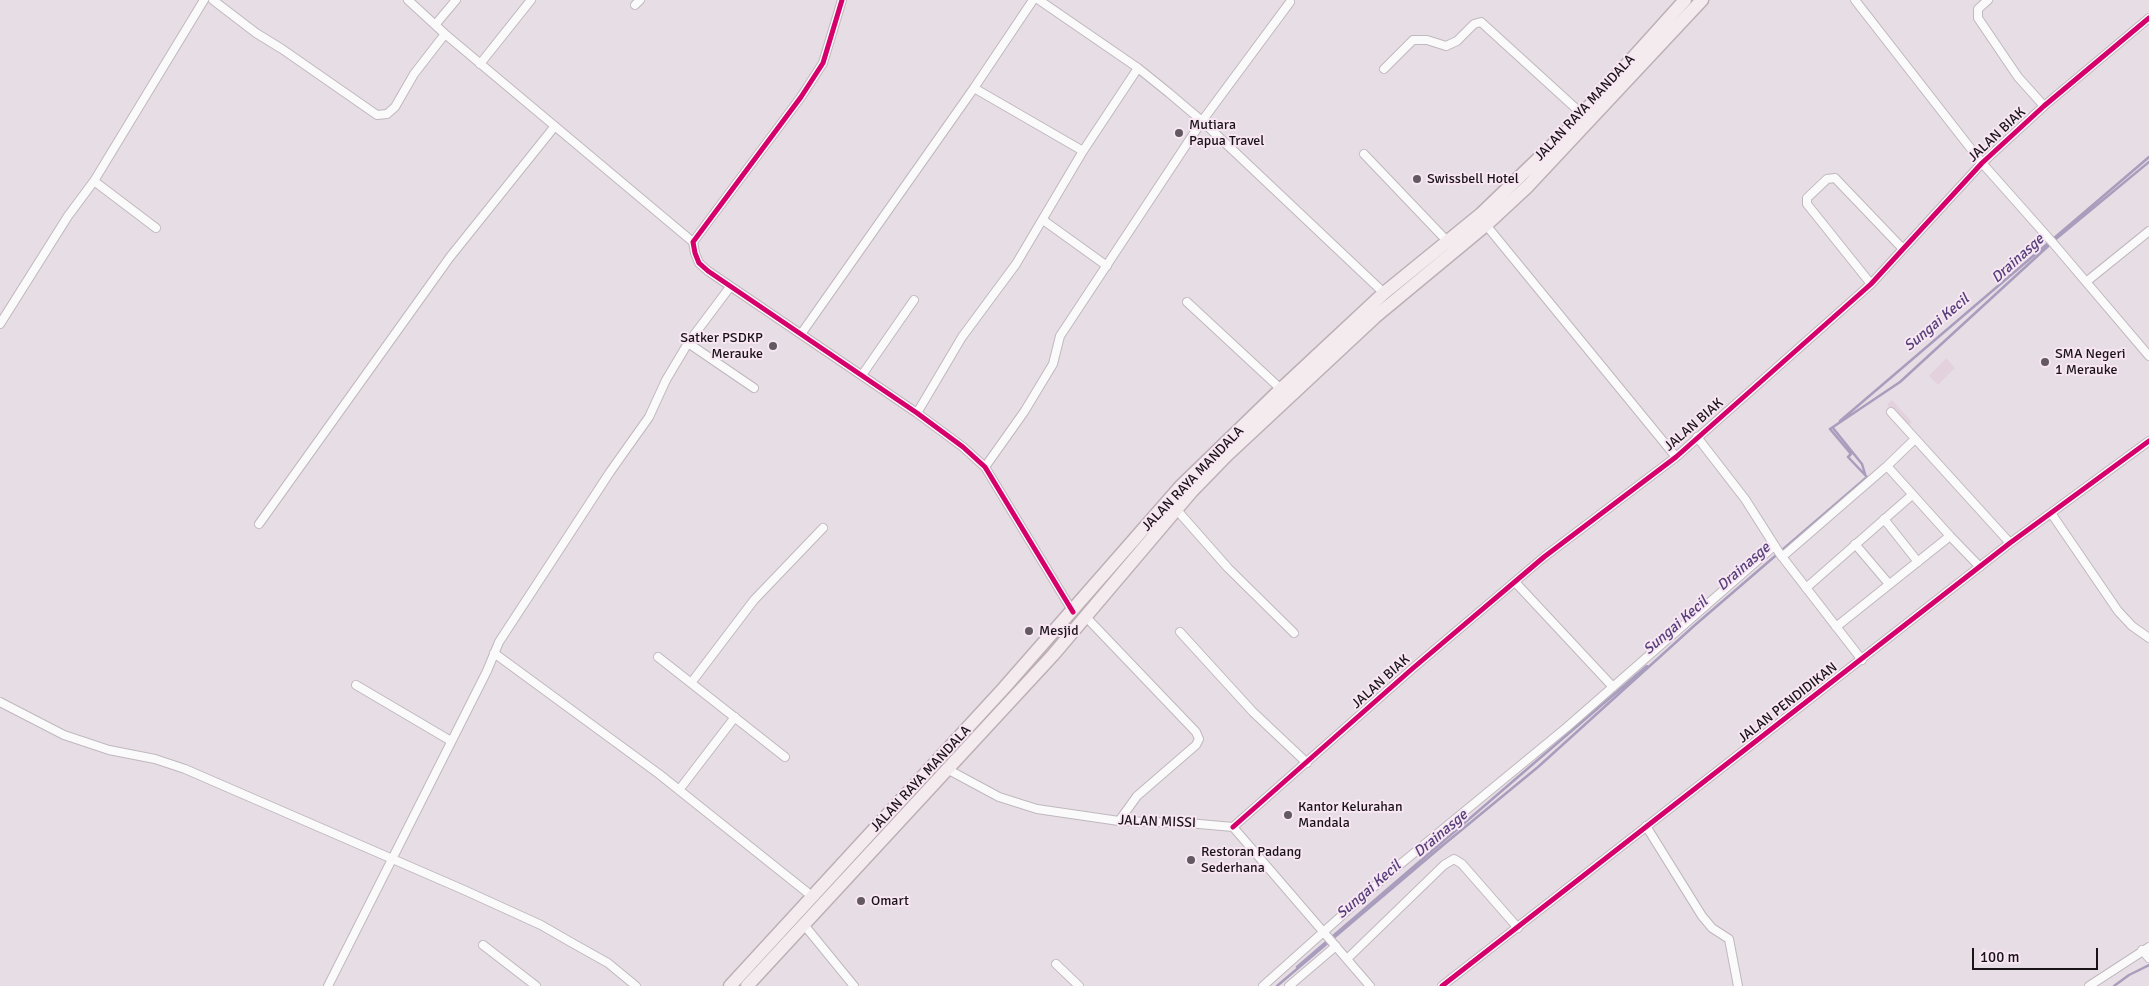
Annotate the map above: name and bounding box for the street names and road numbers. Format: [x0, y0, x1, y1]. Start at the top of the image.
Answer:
street label: JALAN RAYA MANDALA [1531, 51, 1639, 165]
street label: JALAN BIAK [1965, 104, 2029, 166]
street label: JALAN BIAK [1661, 395, 1727, 455]
street label: JALAN RAYA MANDALA [1138, 423, 1248, 535]
street label: JALAN BIAK [1348, 652, 1414, 712]
street label: JALAN PENDIDIKAN [1735, 659, 1841, 747]
street label: JALAN RAYA MANDALA [867, 722, 975, 836]
street label: JALAN MISSI [1118, 812, 1196, 832]

